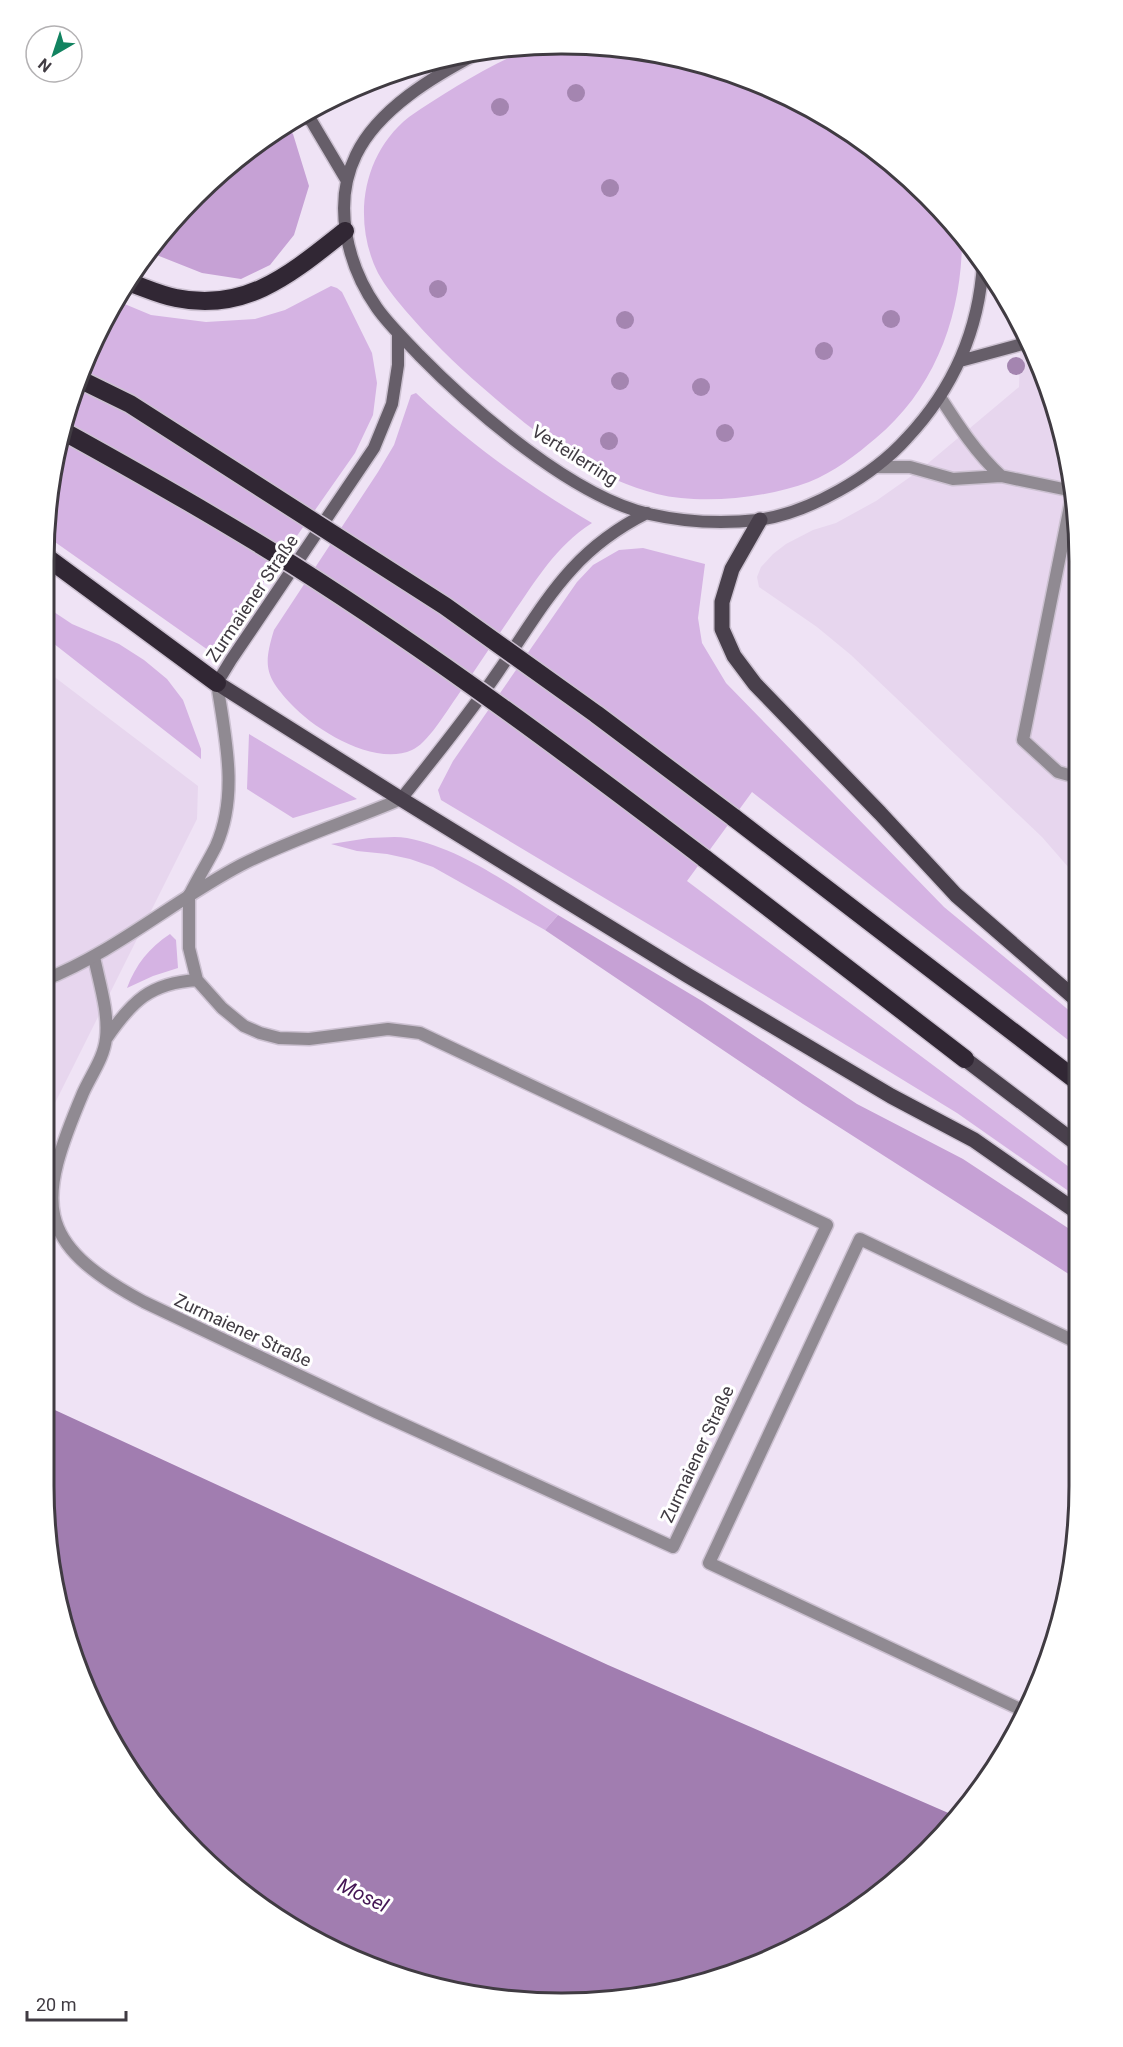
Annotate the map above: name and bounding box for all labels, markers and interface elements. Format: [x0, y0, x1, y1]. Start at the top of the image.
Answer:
north arrow [24, 24, 84, 84]
text: N [35, 54, 55, 76]
street label: Verteilerring [528, 420, 622, 490]
street label: Zurmaiener Straße [202, 531, 302, 665]
street label: Zurmaiener Straße [171, 1289, 315, 1371]
street label: Zurmaiener Straße [656, 1382, 738, 1526]
water label: Mosel [334, 1873, 392, 1918]
scale bar [27, 1984, 126, 2022]
text: 20 m [36, 1994, 76, 2015]

